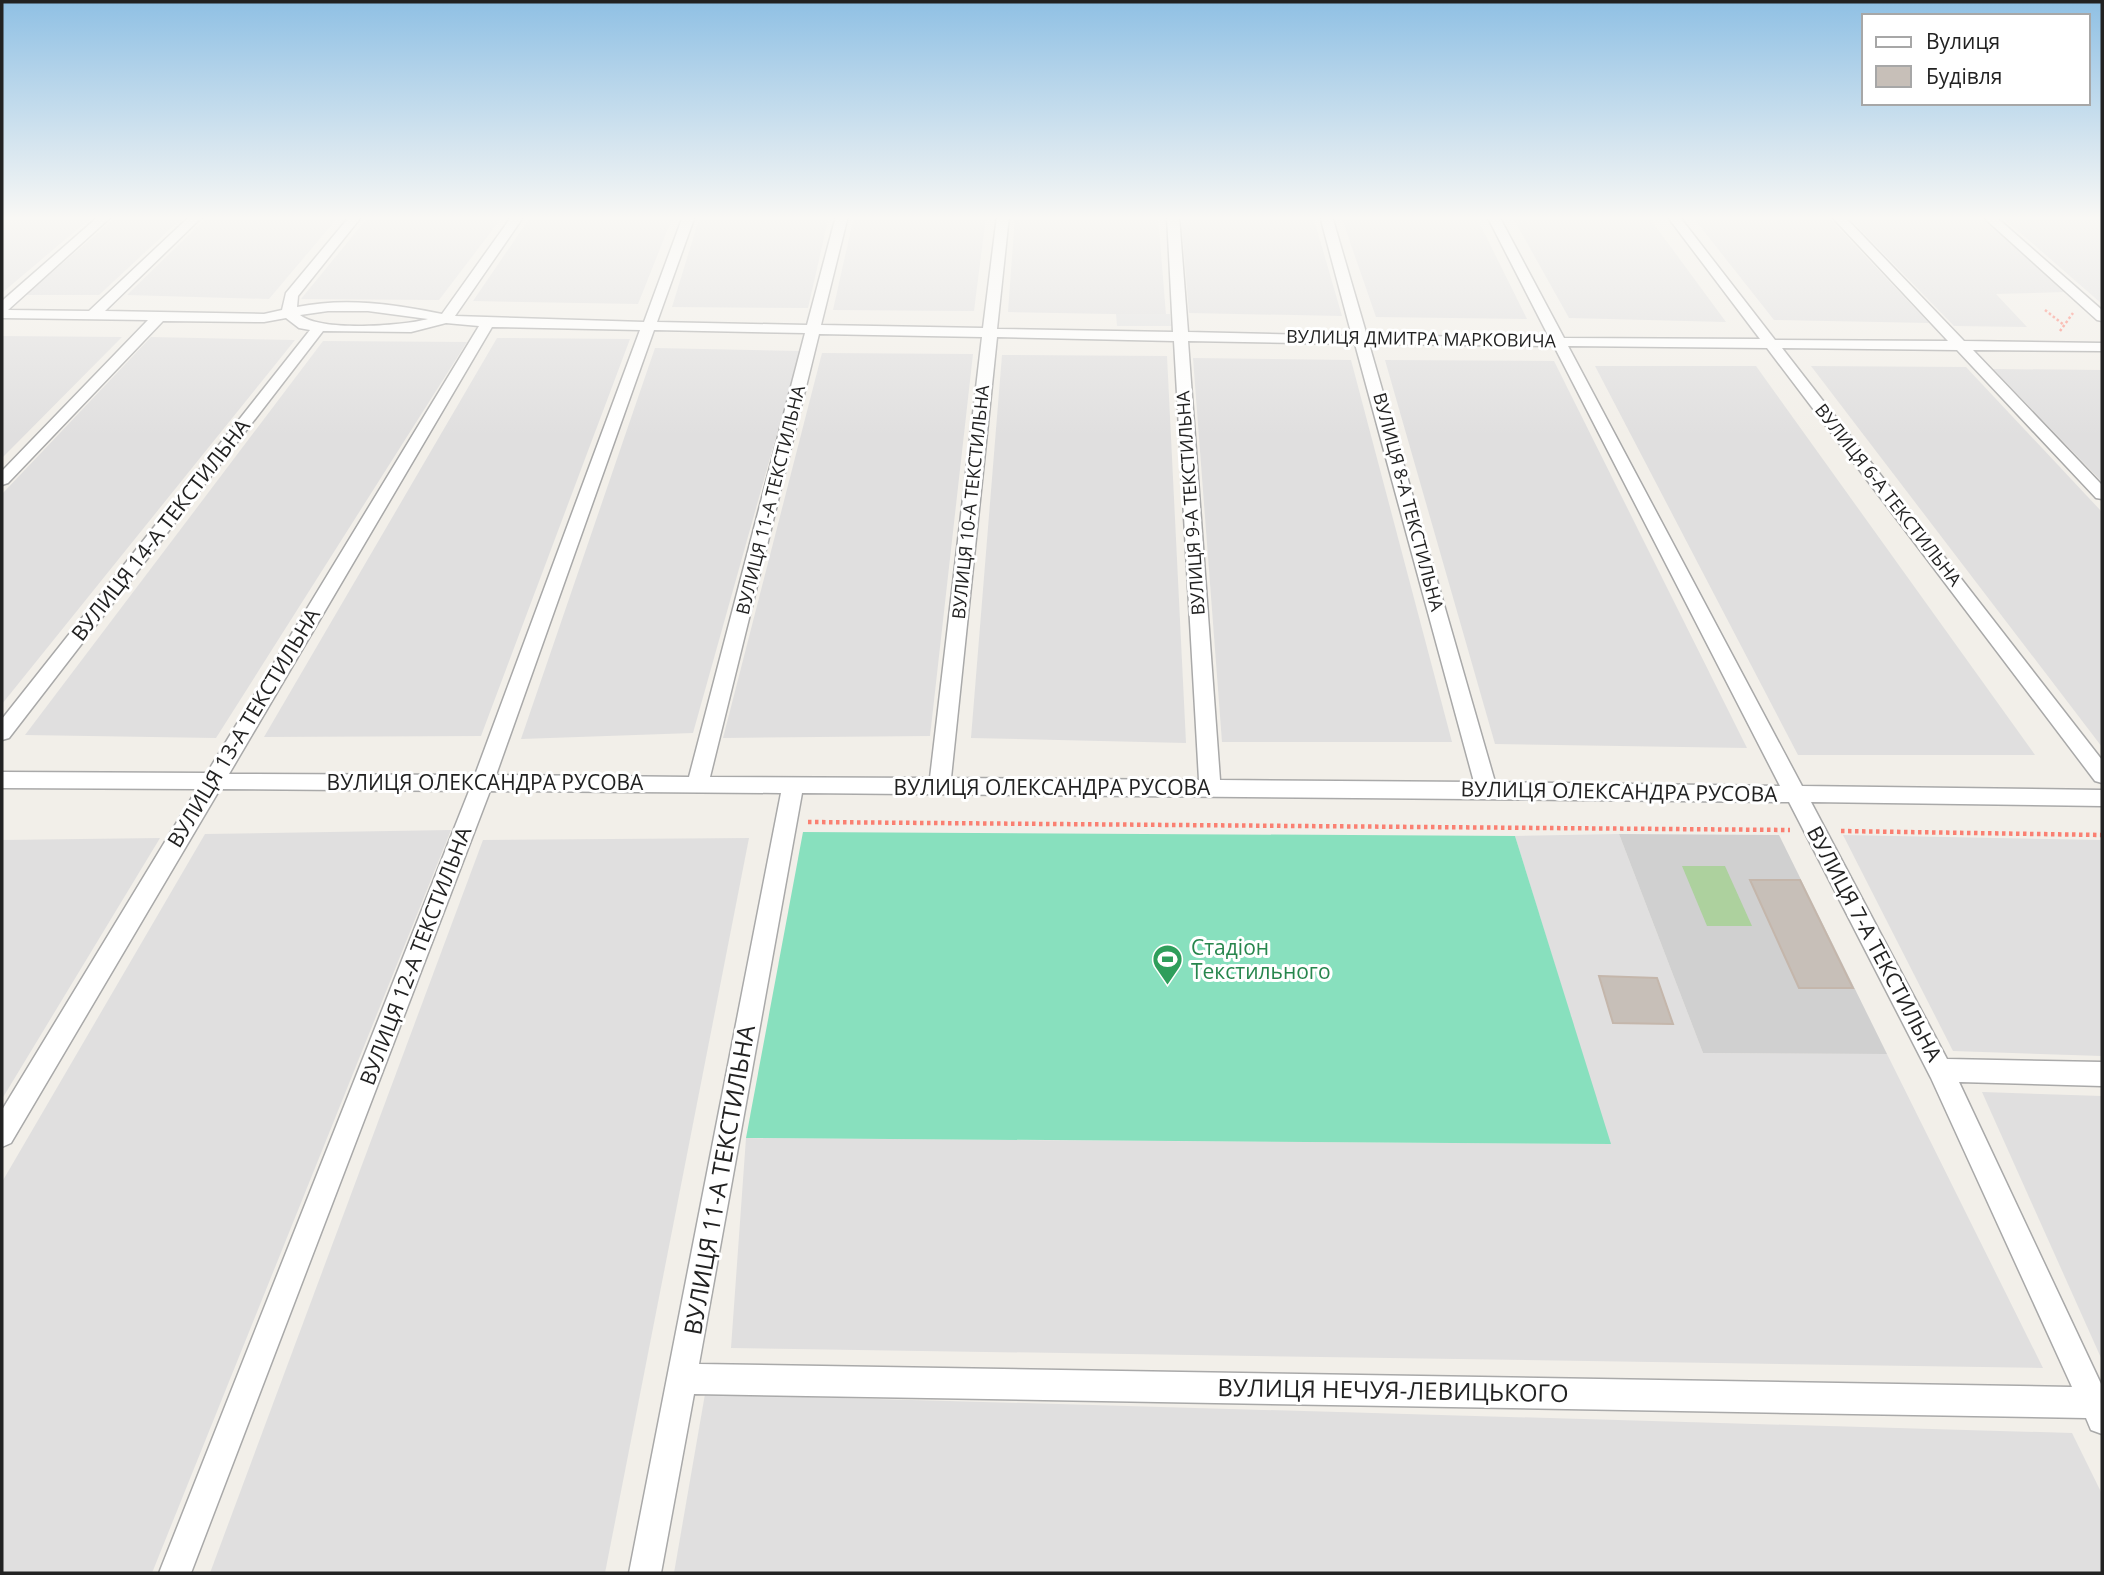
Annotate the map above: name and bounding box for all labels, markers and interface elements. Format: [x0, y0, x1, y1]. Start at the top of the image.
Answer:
legend [1862, 14, 2090, 105]
text: Вулиця [1926, 27, 2000, 55]
text: Будівля [1926, 62, 2002, 90]
street label: ВУЛИЦЯ ДМИТРА МАРКОВИЧА [1286, 324, 1557, 352]
street label: ВУЛИЦЯ 11-А ТЕКСТИЛЬНА [730, 382, 810, 617]
street label: ВУЛИЦЯ 10-А ТЕКСТИЛЬНА [946, 383, 994, 620]
street label: ВУЛИЦЯ 9-А ТЕКСТИЛЬНА [1170, 389, 1210, 616]
street label: ВУЛИЦЯ 8-А ТЕКСТИЛЬНА [1368, 390, 1450, 614]
street label: ВУЛИЦЯ 6-А ТЕКСТИЛЬНА [1810, 398, 1968, 591]
street label: ВУЛИЦЯ 14-А ТЕКСТИЛЬНА [65, 412, 256, 646]
street label: ВУЛИЦЯ 13-А ТЕКСТИЛЬНА [160, 602, 326, 852]
street label: ВУЛИЦЯ ОЛЕКСАНДРА РУСОВА [327, 768, 644, 796]
street label: ВУЛИЦЯ ОЛЕКСАНДРА РУСОВА [894, 773, 1211, 801]
street label: ВУЛИЦЯ ОЛЕКСАНДРА РУСОВА [1460, 774, 1778, 808]
street label: ВУЛИЦЯ 7-А ТЕКСТИЛЬНА [1801, 821, 1949, 1067]
street label: ВУЛИЦЯ 12-А ТЕКСТИЛЬНА [353, 822, 478, 1089]
place label: Стадіон Текстильного [1191, 933, 1331, 985]
sports icon: Стадіон Текстильного [1151, 943, 1185, 987]
street label: ВУЛИЦЯ 11-А ТЕКСТИЛЬНА [675, 1022, 762, 1337]
street label: ВУЛИЦЯ НЕЧУЯ-ЛЕВИЦЬКОГО [1217, 1370, 1569, 1409]

